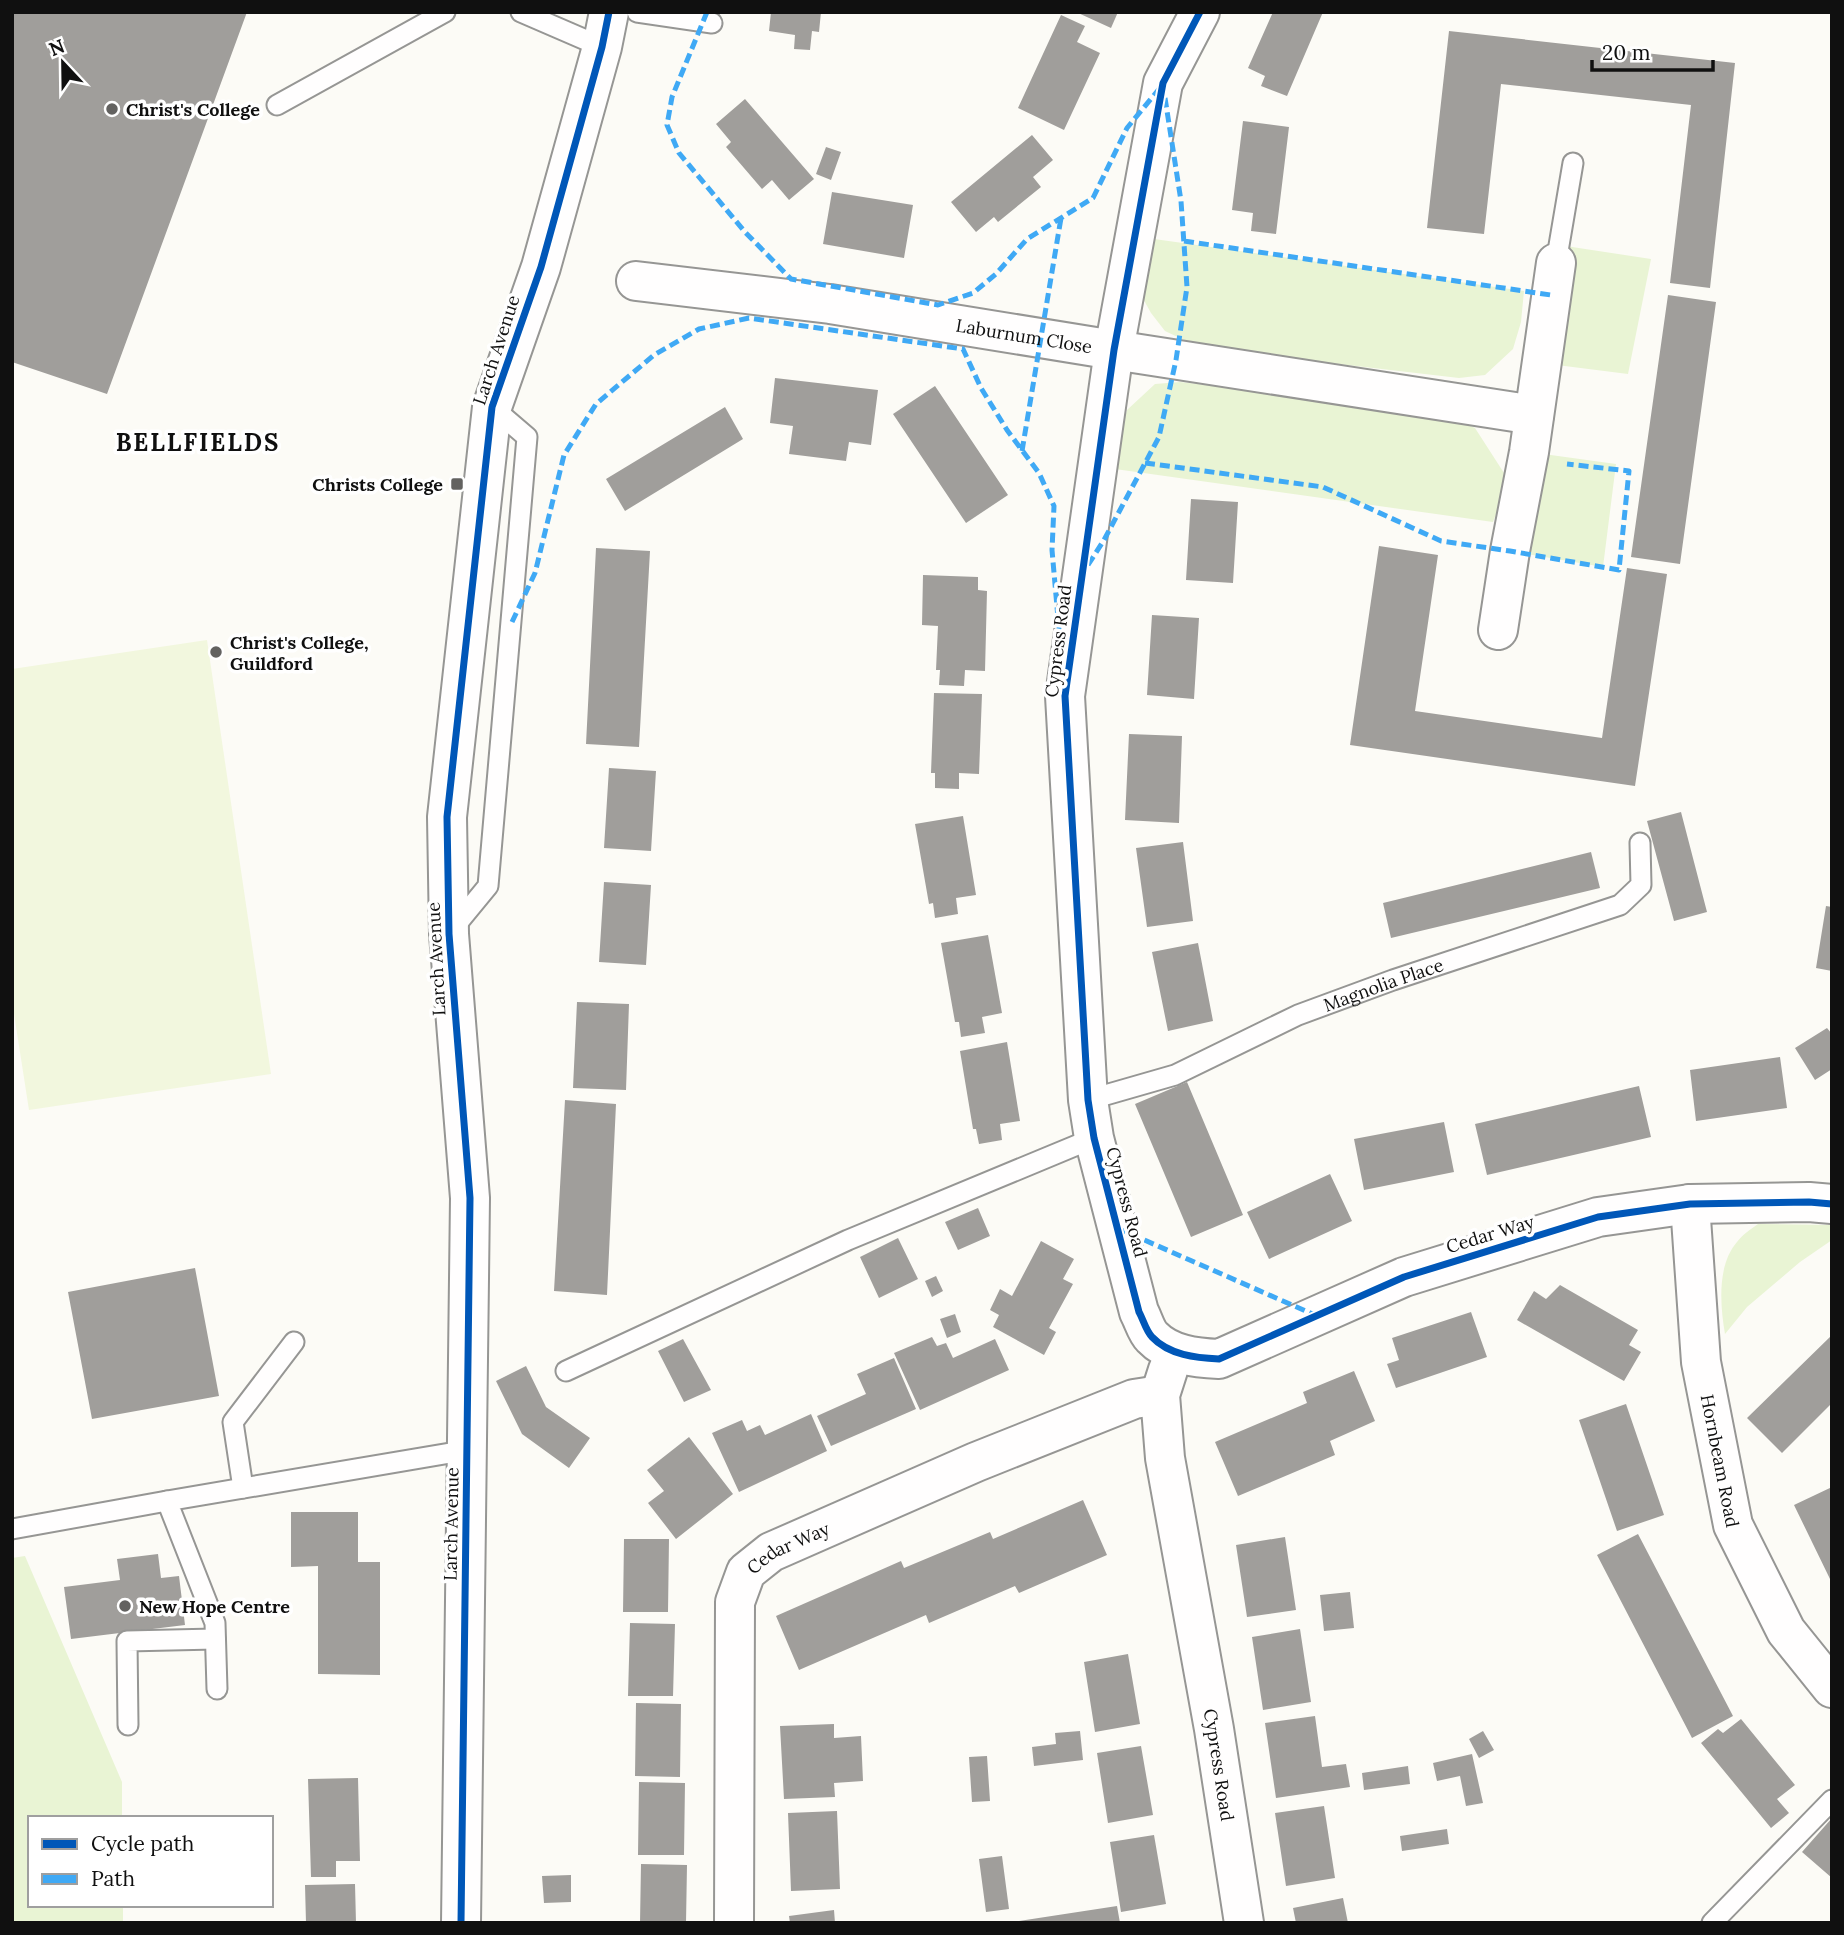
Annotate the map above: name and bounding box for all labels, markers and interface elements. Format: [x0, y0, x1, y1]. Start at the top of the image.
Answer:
north arrow [28, 28, 98, 98]
scale bar [1592, 28, 1713, 72]
text: N [45, 33, 68, 61]
text: 20 m [1602, 39, 1651, 66]
place label: Christ's College [126, 98, 260, 121]
marker: Christ's College [104, 101, 120, 117]
street label: Larch Avenue [467, 292, 525, 408]
street label: Laburnum Close [954, 313, 1094, 358]
district label: BELLFIELDS [116, 427, 280, 458]
place label: Christs College [312, 473, 443, 496]
marker: Christs College [449, 476, 465, 492]
street label: Cypress Road [1040, 583, 1076, 699]
place label: Christ's College, Guildford [230, 631, 368, 675]
marker: Christ's College, Guildford [208, 644, 224, 660]
street label: Larch Avenue [422, 901, 450, 1017]
street label: Magnolia Place [1320, 953, 1446, 1016]
street label: Cypress Road [1101, 1144, 1153, 1260]
street label: Cedar Way [1443, 1210, 1537, 1258]
street label: Hornbeam Road [1696, 1392, 1745, 1529]
street label: Larch Avenue [439, 1467, 463, 1581]
street label: Cedar Way [742, 1516, 833, 1579]
place label: New Hope Centre [139, 1595, 290, 1618]
marker: New Hope Centre [117, 1598, 133, 1614]
street label: Cypress Road [1199, 1707, 1240, 1823]
legend [28, 1816, 273, 1907]
text: Cycle path [91, 1830, 194, 1857]
text: Path [91, 1865, 135, 1892]

